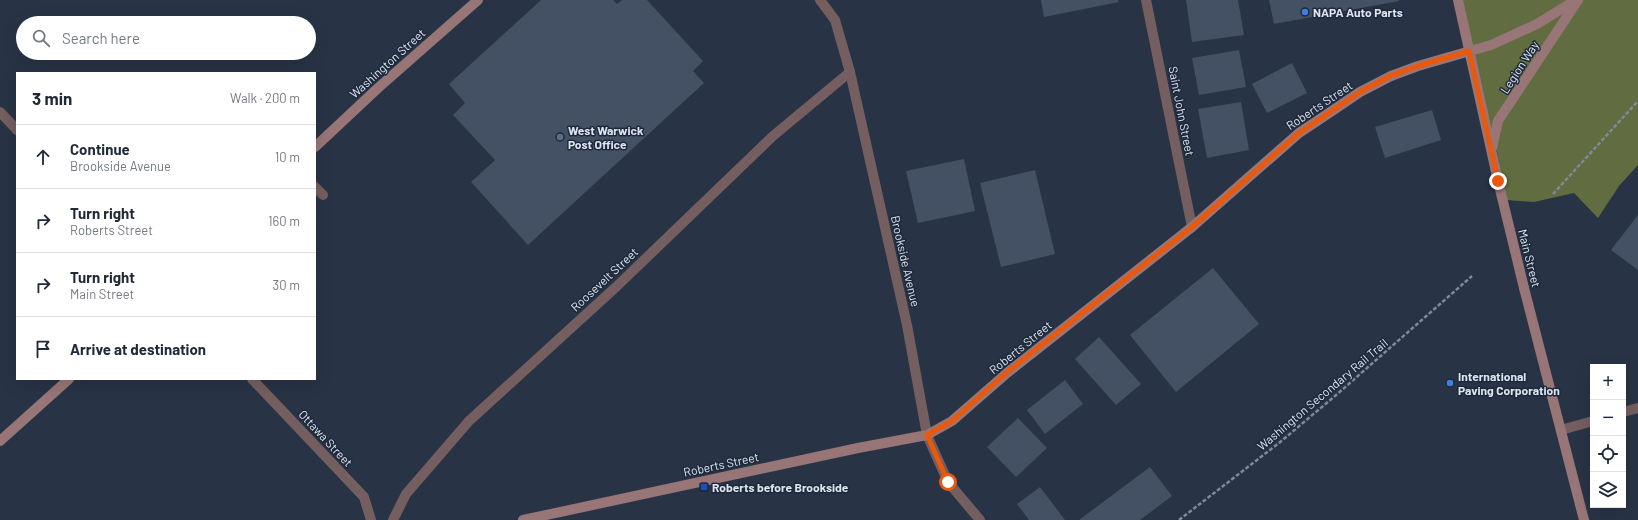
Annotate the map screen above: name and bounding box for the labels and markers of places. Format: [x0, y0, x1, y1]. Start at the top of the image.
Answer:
place label: NAPA Auto Parts [1313, 5, 1403, 19]
marker: NAPA Auto Parts [1300, 7, 1310, 17]
place label: West Warwick Post Office [568, 123, 644, 151]
marker: West Warwick Post Office [555, 132, 565, 142]
place label: International Paving Corporation [1458, 369, 1560, 397]
marker: International Paving Corporation [1445, 378, 1455, 388]
place label: Roberts before Brookside [712, 480, 849, 494]
marker: Roberts before Brookside [699, 482, 709, 492]

